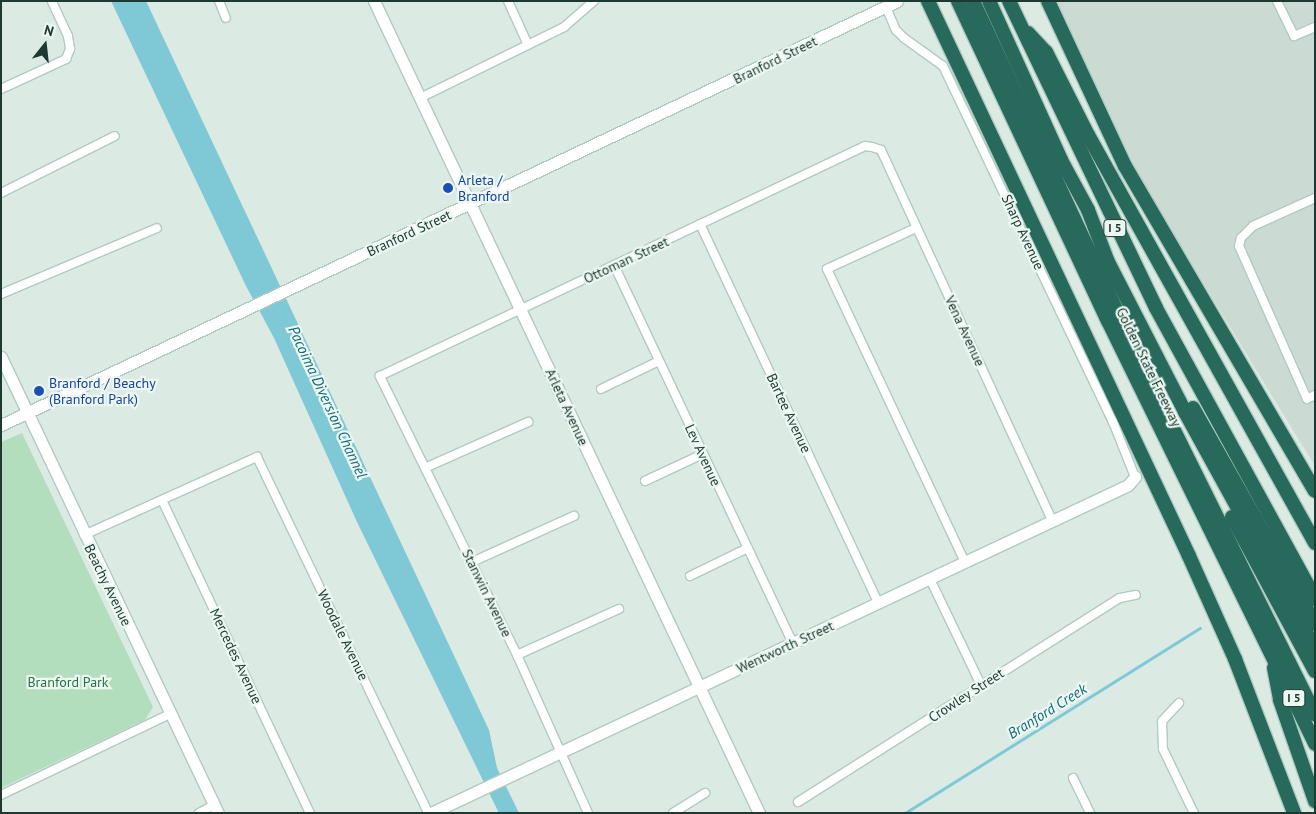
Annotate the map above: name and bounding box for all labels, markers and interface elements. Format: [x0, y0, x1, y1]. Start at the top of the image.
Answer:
north arrow [20, 20, 70, 70]
text: N [42, 21, 56, 40]
street label: Branford Street [730, 32, 820, 88]
place label: Arleta / Branford [458, 172, 510, 204]
marker: Arleta / Branford [442, 182, 454, 194]
street label: Sharp Avenue [998, 191, 1048, 273]
street label: Branford Street [364, 206, 454, 260]
road number: I 5 [1102, 218, 1128, 238]
street label: Ottoman Street [581, 233, 671, 287]
street label: Vena Avenue [941, 293, 989, 369]
street label: Golden State Freeway [1113, 305, 1185, 429]
water label: Pacoima Diversion Channel [285, 323, 371, 481]
street label: Arleta Avenue [542, 366, 592, 448]
street label: Bartee Avenue [763, 370, 815, 456]
place label: Branford / Beachy (Branford Park) [49, 375, 156, 408]
marker: Branford / Beachy (Branford Park) [33, 385, 45, 397]
street label: Lev Avenue [681, 421, 725, 489]
street label: Beachy Avenue [81, 541, 135, 629]
street label: Stanwin Avenue [458, 546, 516, 640]
street label: Woodale Avenue [314, 587, 372, 683]
street label: Mercedes Avenue [206, 605, 266, 707]
street label: Wentworth Street [734, 617, 836, 677]
street label: Crowley Street [925, 664, 1007, 726]
park label: Branford Park [27, 674, 109, 690]
water label: Branford Creek [1004, 680, 1090, 742]
road number: I 5 [1282, 688, 1306, 708]

